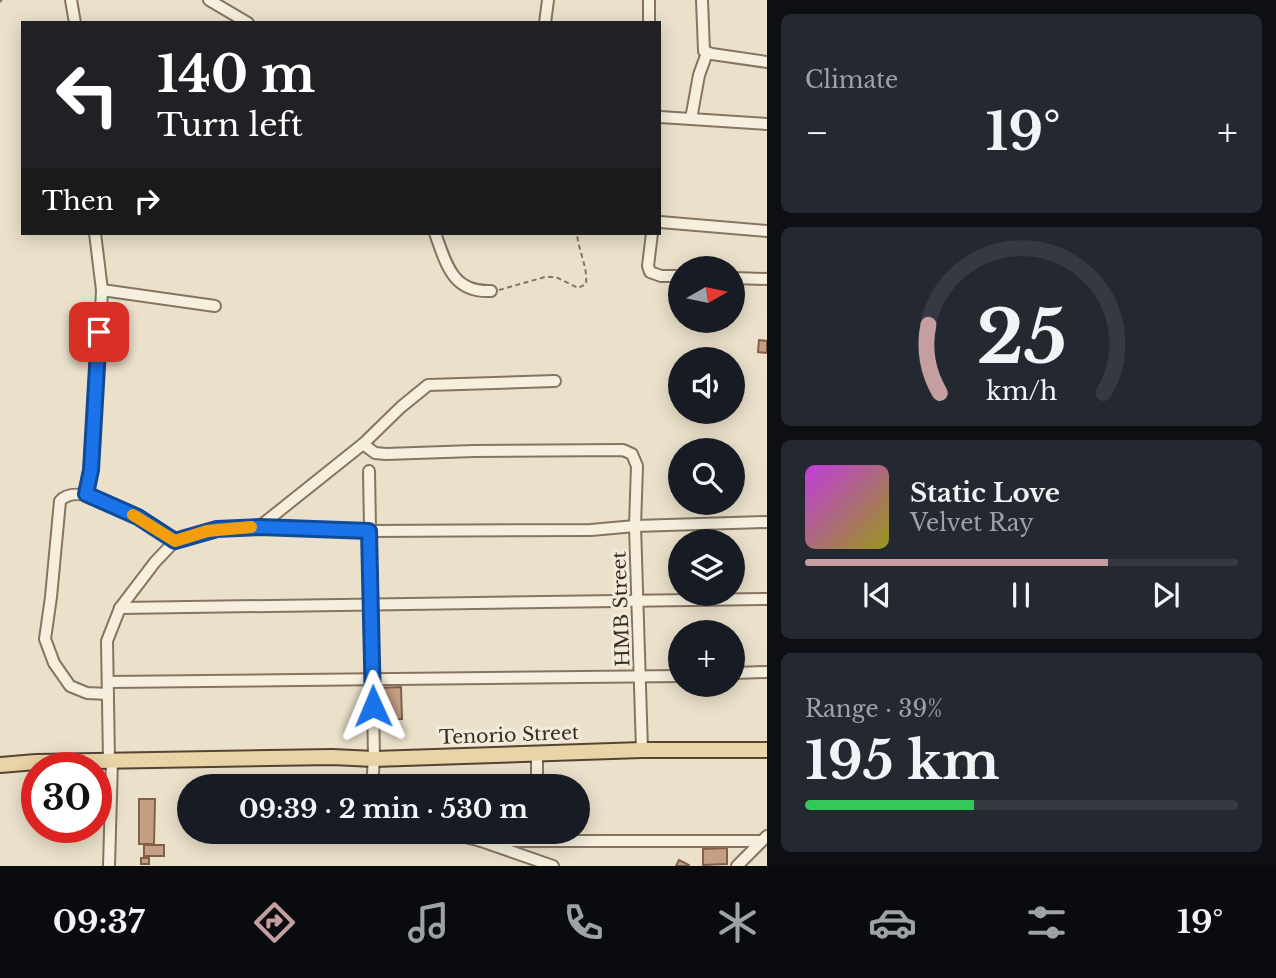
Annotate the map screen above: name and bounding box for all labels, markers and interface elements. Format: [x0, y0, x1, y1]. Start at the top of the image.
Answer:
text: 140 m [157, 44, 315, 105]
icon: left [42, 49, 133, 140]
text: Climate [805, 66, 898, 94]
text: 19° [986, 100, 1061, 164]
text: Turn left [157, 105, 303, 145]
text: − [805, 109, 829, 156]
text: + [1217, 109, 1238, 156]
icon: right [128, 182, 166, 220]
text: Then [42, 185, 114, 217]
north arrow [668, 256, 746, 332]
map controls [668, 256, 745, 697]
text: 25 [976, 292, 1067, 383]
pin [69, 302, 129, 362]
icon: arrive [80, 313, 118, 351]
button: sound [668, 347, 745, 424]
text: km/h [986, 375, 1057, 406]
button: search [668, 438, 745, 515]
text: Static Love [910, 477, 1060, 509]
text: Velvet Ray [910, 509, 1034, 537]
button: layers [668, 529, 745, 606]
street label: HMB Street [607, 550, 635, 667]
icon: previous [858, 576, 896, 614]
icon: pause [1002, 576, 1040, 614]
icon: next [1147, 576, 1185, 614]
button: + [668, 620, 745, 697]
position arrow [336, 669, 410, 743]
text: Range · 39% [805, 695, 943, 723]
street label: Tenorio Street [439, 721, 580, 749]
text: 195 km [805, 729, 1000, 793]
speed limit sign: 30 [21, 752, 112, 843]
text: 09:39 · 2 min · 530 m [239, 793, 528, 825]
icon: directions [250, 898, 299, 947]
icon: music [404, 898, 453, 947]
icon: phone [559, 898, 608, 947]
icon: climate [713, 898, 762, 947]
icon: car [868, 898, 917, 947]
icon: filters [1022, 898, 1071, 947]
text: 09:37 [53, 902, 144, 942]
text: 19° [1177, 902, 1223, 942]

